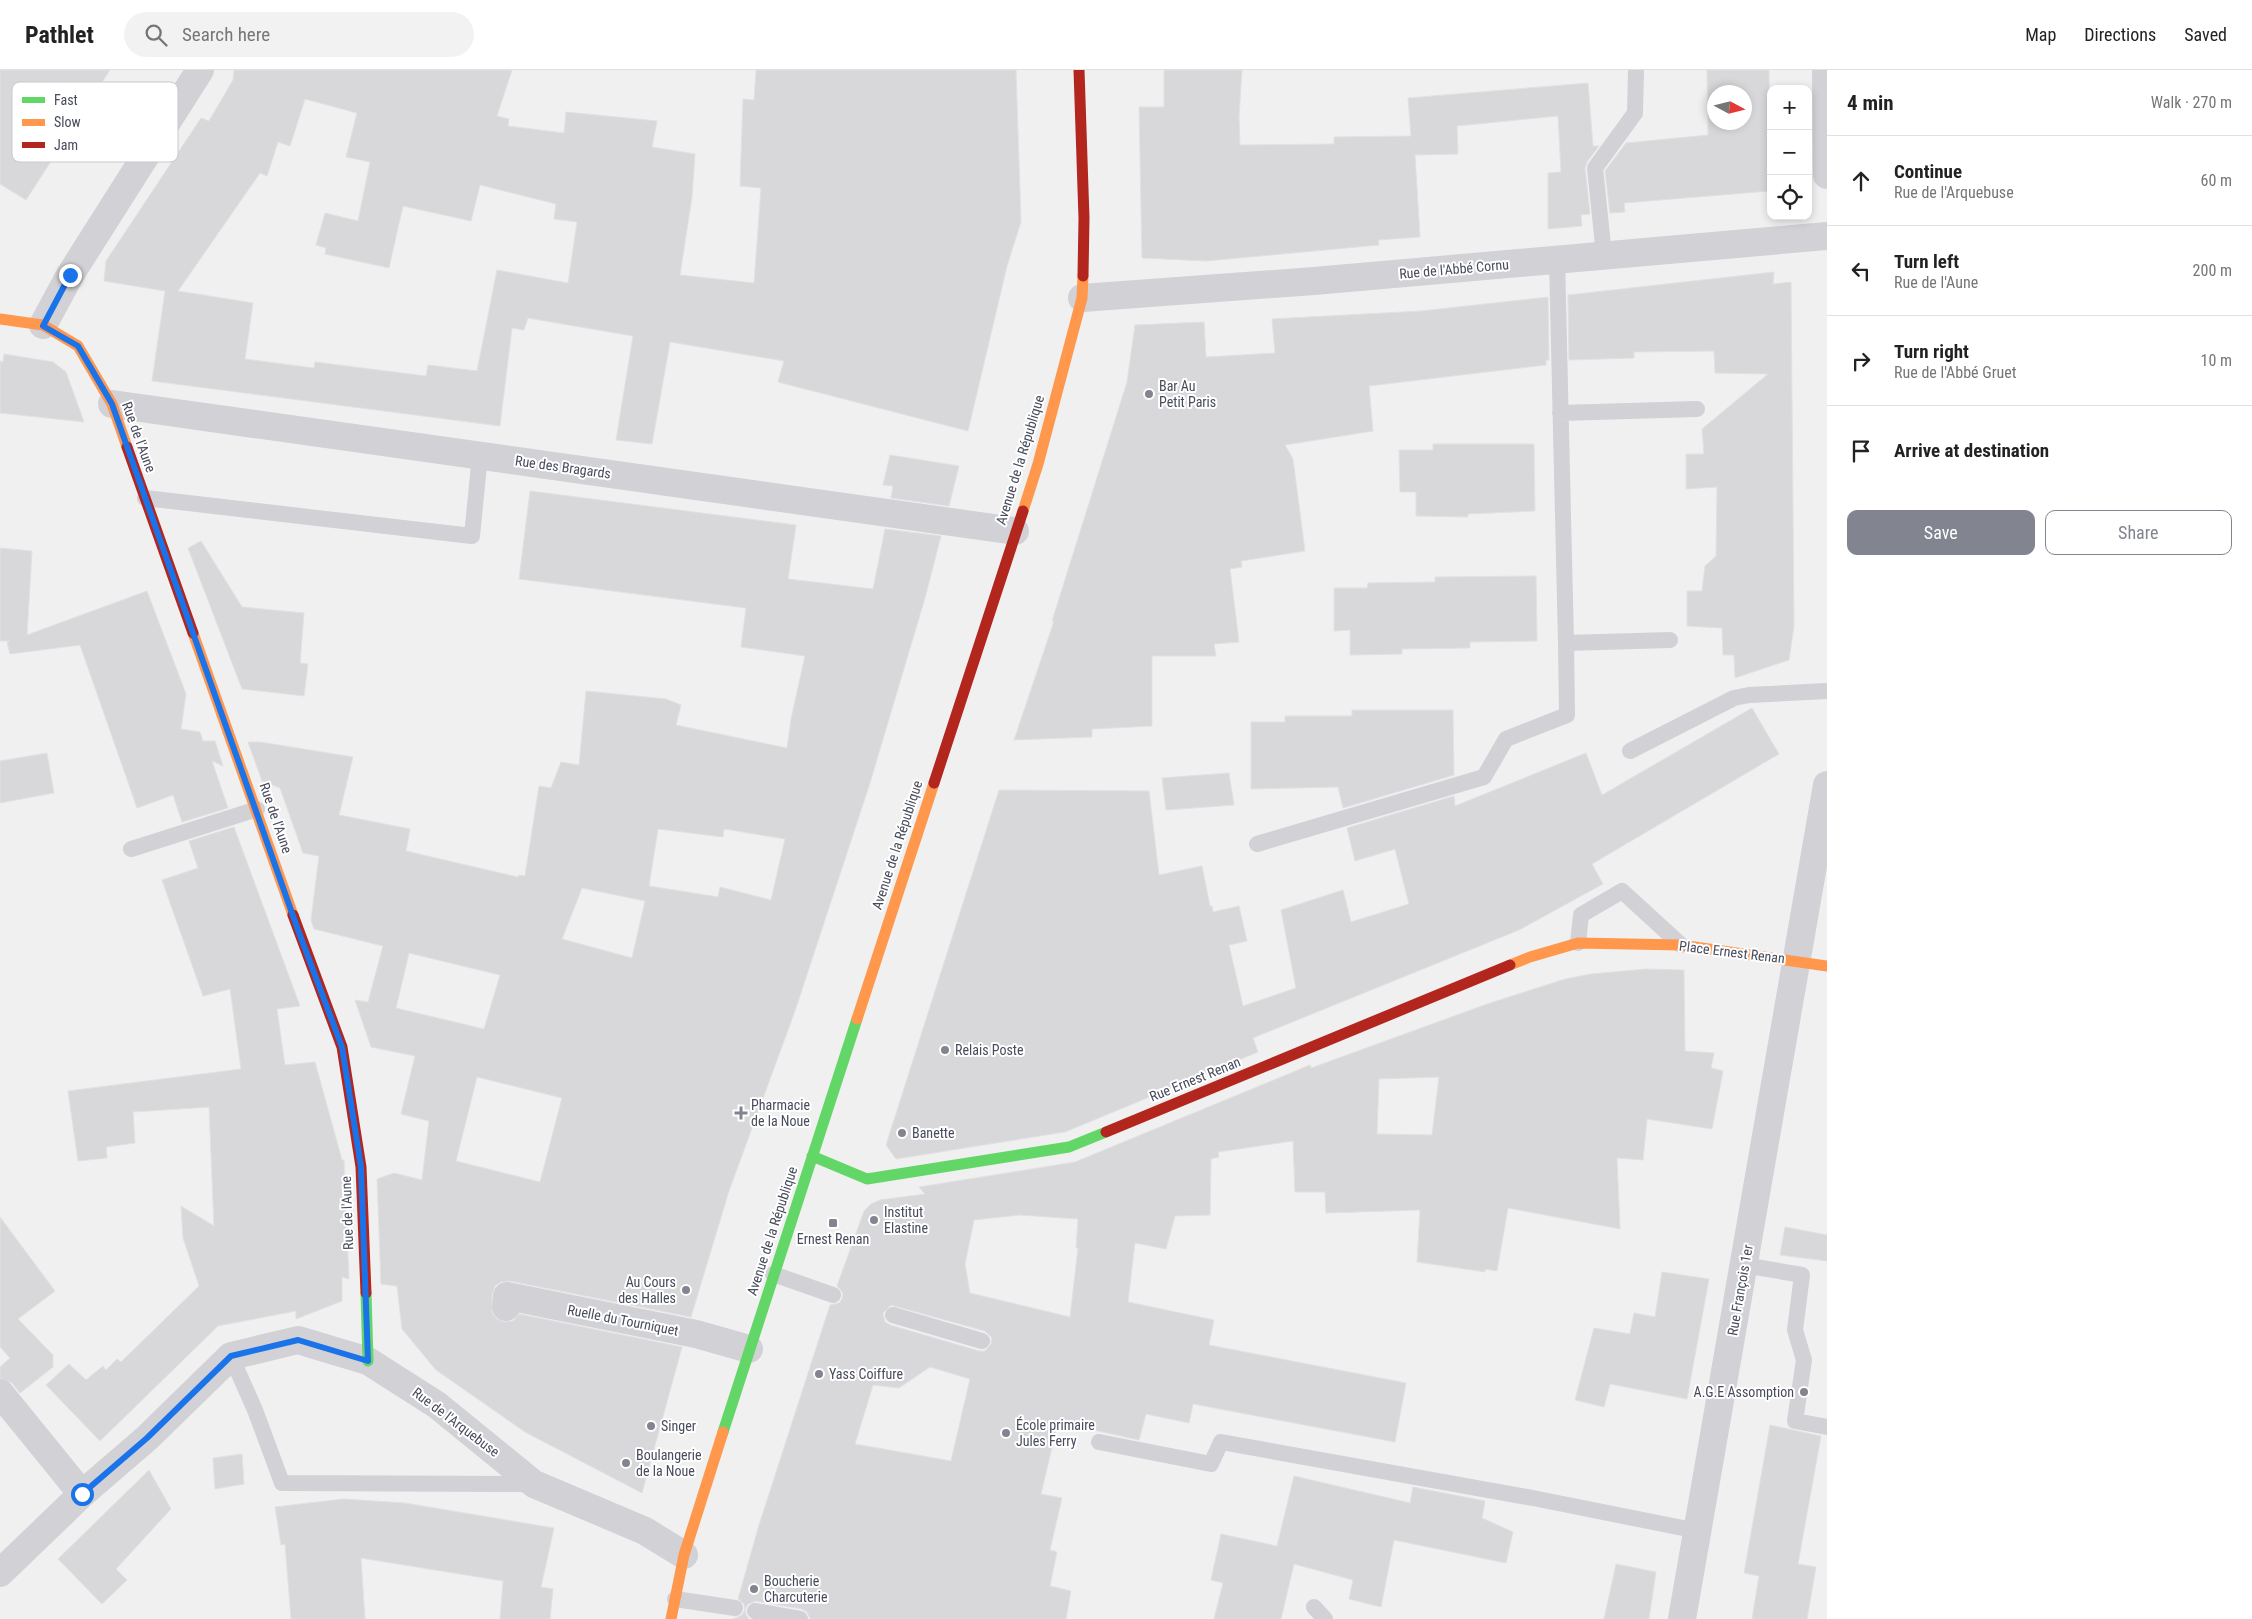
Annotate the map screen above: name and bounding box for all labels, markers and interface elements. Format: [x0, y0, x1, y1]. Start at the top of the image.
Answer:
search box [124, 12, 474, 57]
text: Pathlet [25, 21, 94, 49]
icon: search [142, 21, 170, 49]
text: Search here [182, 23, 270, 46]
text: Map [2025, 24, 2056, 45]
text: Directions [2084, 24, 2156, 45]
text: Saved [2184, 24, 2227, 45]
legend [12, 82, 178, 162]
north arrow [1707, 85, 1752, 130]
map controls [1767, 85, 1812, 220]
button: + [1767, 85, 1812, 130]
text: 4 min [1847, 91, 1894, 115]
text: Fast [54, 92, 78, 108]
text: Walk · 270 m [2151, 93, 2232, 112]
text: Slow [54, 114, 81, 130]
button: − [1767, 130, 1812, 175]
text: Jam [54, 137, 78, 153]
text: Continue [1894, 160, 1962, 183]
icon: ahead [1847, 167, 1875, 195]
text: 60 m [2200, 171, 2232, 190]
button: locate [1767, 175, 1812, 220]
text: Rue de l'Arquebuse [1894, 183, 2014, 202]
text: Turn left [1894, 250, 1959, 273]
street label: Rue de l'Abbé Cornu [1399, 256, 1509, 282]
icon: left [1847, 257, 1875, 285]
text: 200 m [2193, 261, 2232, 280]
route end [59, 264, 82, 287]
text: Rue de l'Aune [1894, 273, 1978, 292]
text: Turn right [1894, 340, 1969, 363]
icon: right [1847, 347, 1875, 375]
text: 10 m [2200, 351, 2232, 370]
text: Rue de l'Abbé Gruet [1894, 363, 2017, 382]
place label: Bar Au Petit Paris [1159, 378, 1216, 410]
marker: Bar Au Petit Paris [1143, 388, 1155, 400]
street label: Avenue de la République [993, 393, 1047, 527]
street label: Rue de l'Aune [119, 400, 159, 475]
icon: arrive [1847, 437, 1875, 465]
text: Arrive at destination [1894, 439, 2049, 462]
street label: Rue des Bragards [514, 452, 612, 482]
button: Save [1847, 510, 2035, 555]
button: Share [2045, 510, 2232, 555]
street label: Avenue de la République [869, 778, 926, 912]
street label: Rue de l'Aune [256, 781, 296, 856]
street label: Place Ernest Renan [1678, 938, 1786, 966]
place label: Relais Poste [955, 1042, 1024, 1058]
marker: Relais Poste [939, 1044, 951, 1056]
street label: Rue Ernest Renan [1147, 1053, 1243, 1105]
place label: Pharmacie de la Noue [751, 1097, 810, 1129]
marker: Pharmacie de la Noue [735, 1107, 747, 1119]
place label: Banette [912, 1125, 955, 1141]
marker: Banette [896, 1127, 908, 1139]
street label: Avenue de la République [744, 1164, 801, 1298]
street label: Rue de l'Aune [338, 1175, 356, 1250]
place label: Institut Elastine [884, 1204, 928, 1236]
marker: Institut Elastine [868, 1214, 880, 1226]
marker: Ernest Renan [827, 1217, 839, 1229]
place label: Ernest Renan [797, 1231, 869, 1247]
street label: Rue François 1er [1724, 1243, 1756, 1337]
place label: Au Cours des Halles [618, 1274, 676, 1306]
marker: Au Cours des Halles [680, 1284, 692, 1296]
street label: Ruelle du Tourniquet [566, 1301, 680, 1339]
place label: Yass Coiffure [829, 1366, 903, 1382]
marker: Yass Coiffure [813, 1368, 825, 1380]
street label: Rue de l'Arquebuse [409, 1384, 503, 1460]
place label: A.G.E Assomption [1694, 1384, 1794, 1400]
marker: A.G.E Assomption [1798, 1386, 1810, 1398]
place label: École primaire Jules Ferry [1016, 1416, 1095, 1449]
place label: Singer [661, 1418, 696, 1434]
marker: Singer [645, 1420, 657, 1432]
marker: École primaire Jules Ferry [1000, 1427, 1012, 1439]
place label: Boulangerie de la Noue [636, 1447, 702, 1479]
marker: Boulangerie de la Noue [620, 1457, 632, 1469]
route start [71, 1483, 94, 1506]
place label: Boucherie Charcuterie [764, 1573, 828, 1605]
marker: Boucherie Charcuterie [748, 1583, 760, 1595]

